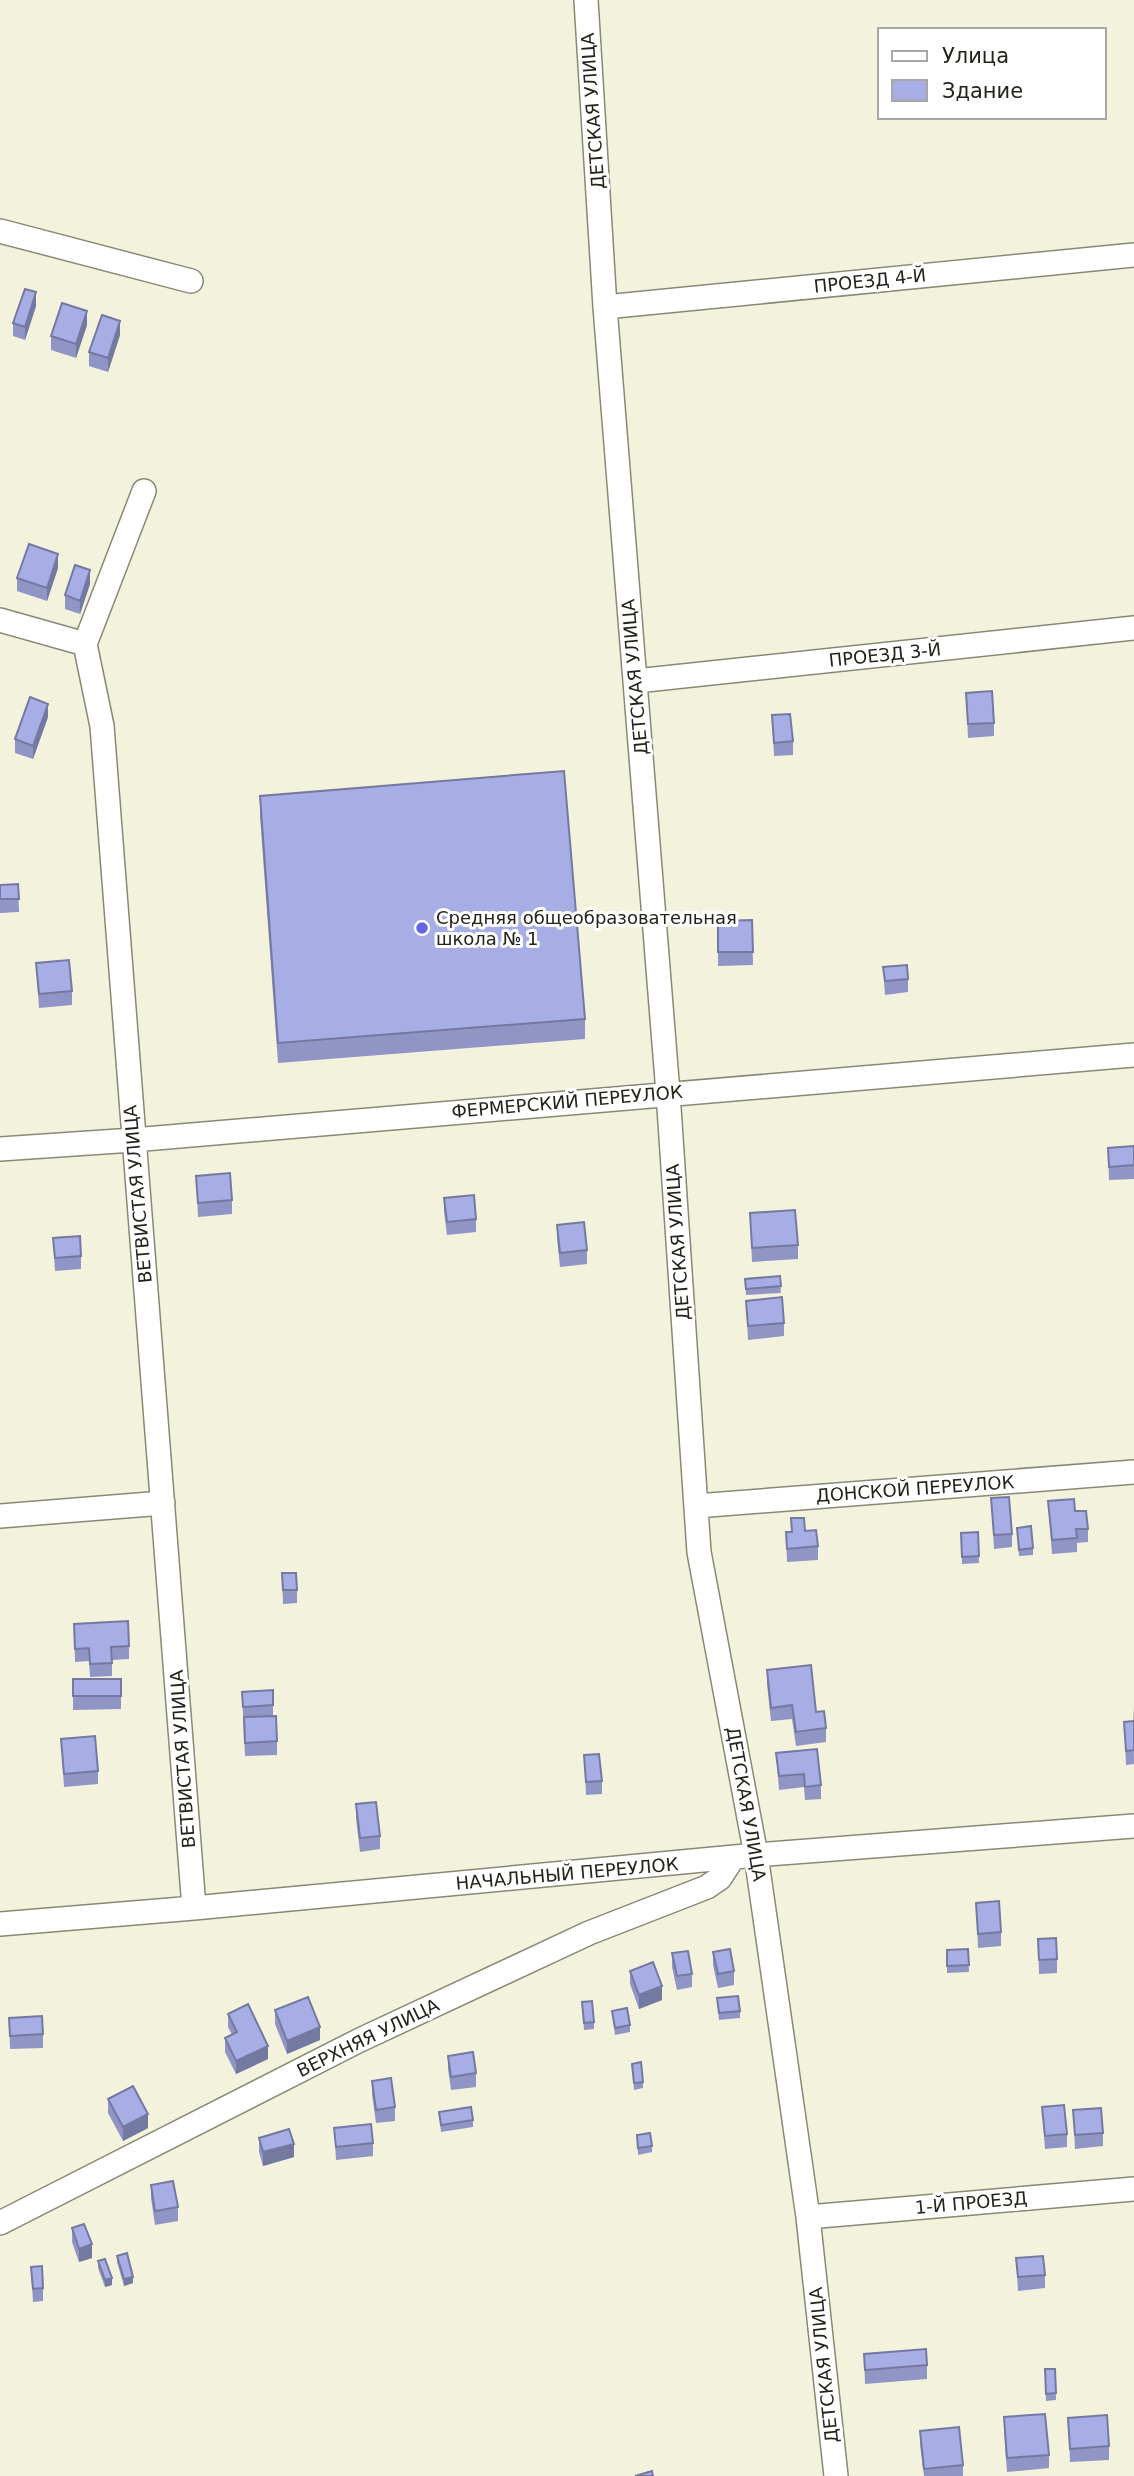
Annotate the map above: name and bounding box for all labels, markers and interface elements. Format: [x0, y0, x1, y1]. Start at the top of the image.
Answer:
legend [878, 28, 1106, 119]
street label: ДЕТСКАЯ УЛИЦА [577, 32, 608, 190]
text: Улица [942, 44, 1009, 68]
text: Здание [942, 79, 1023, 103]
street label: ПРОЕЗД 4-Й [813, 264, 927, 297]
street label: ДЕТСКАЯ УЛИЦА [617, 597, 652, 756]
street label: ПРОЕЗД 3-Й [828, 638, 942, 671]
place label: Средняя общеобразовательная школа № 1 [436, 907, 737, 949]
marker: Средняя общеобразовательная школа № 1 [414, 920, 430, 936]
street label: ФЕРМЕРСКИЙ ПЕРЕУЛОК [450, 1081, 684, 1122]
street label: ВЕТВИСТАЯ УЛИЦА [119, 1103, 156, 1284]
street label: ДЕТСКАЯ УЛИЦА [662, 1163, 693, 1321]
street label: ДОНСКОЙ ПЕРЕУЛОК [815, 1471, 1015, 1506]
street label: ВЕТВИСТАЯ УЛИЦА [166, 1668, 199, 1849]
street label: ДЕТСКАЯ УЛИЦА [723, 1725, 771, 1884]
street label: НАЧАЛЬНЫЙ ПЕРЕУЛОК [455, 1853, 679, 1894]
street label: ВЕРХНЯЯ УЛИЦА [293, 1994, 443, 2081]
street label: 1-Й ПРОЕЗД [914, 2187, 1028, 2218]
street label: ДЕТСКАЯ УЛИЦА [805, 2285, 842, 2444]

